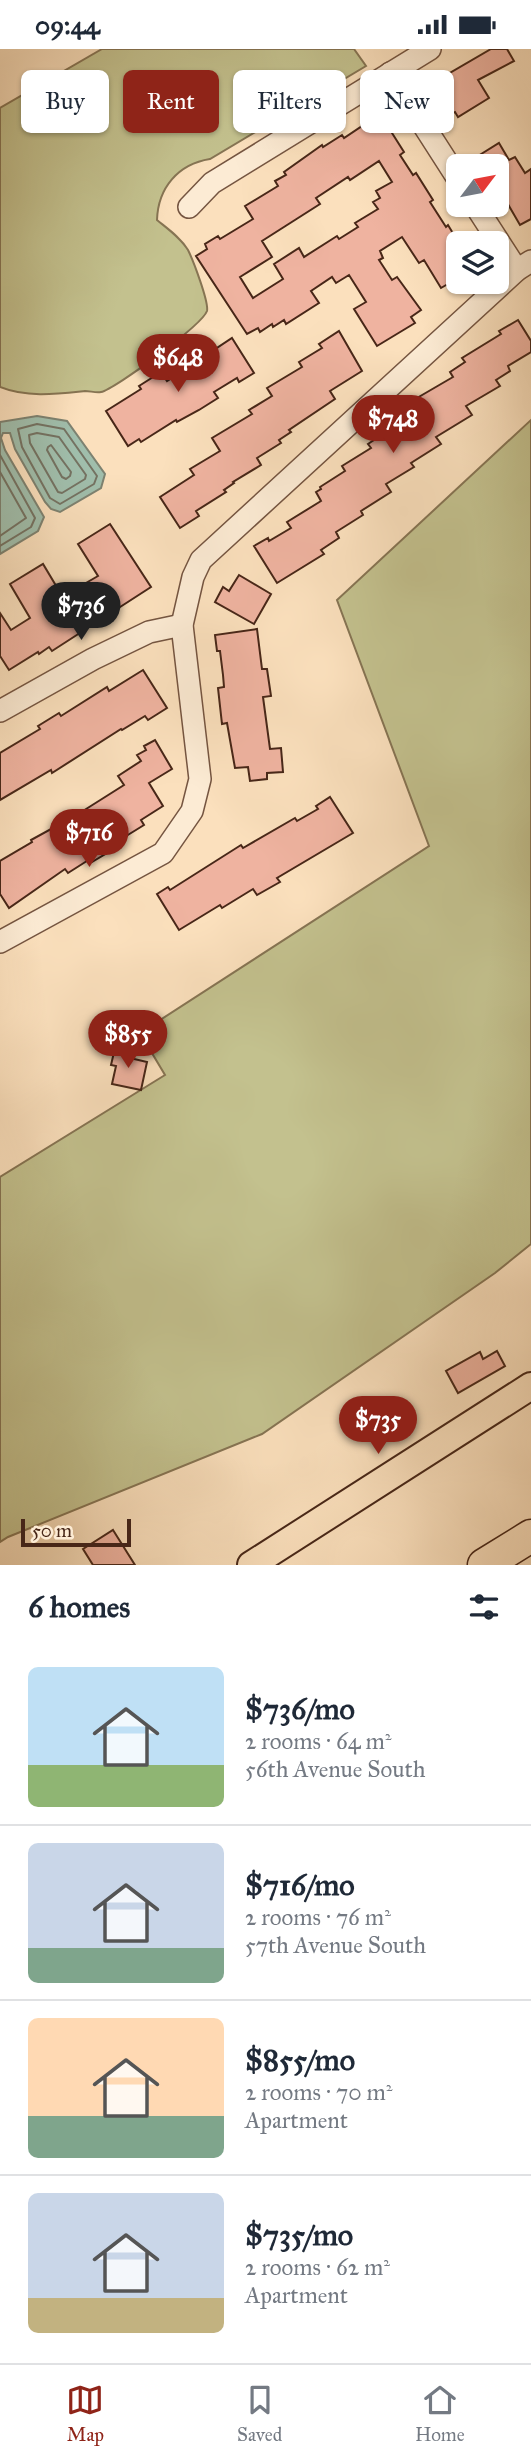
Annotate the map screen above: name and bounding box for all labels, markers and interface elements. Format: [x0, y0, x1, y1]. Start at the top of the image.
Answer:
text: 09:44 [35, 9, 100, 41]
chip: Buy [21, 70, 109, 133]
chip: Rent [123, 70, 219, 133]
chip: Filters [233, 70, 346, 133]
chip: New [360, 70, 454, 133]
north arrow [446, 154, 509, 217]
map controls [446, 154, 509, 294]
button: layers [446, 231, 509, 294]
pin: $648 [137, 335, 219, 394]
text: $648 [153, 343, 203, 371]
pin: $748 [352, 395, 434, 455]
text: $748 [368, 404, 418, 432]
pin: $736 [40, 583, 122, 642]
text: $736 [57, 591, 105, 619]
pin: $716 [48, 809, 130, 869]
text: $716 [66, 818, 112, 846]
pin: $855 [87, 1011, 169, 1070]
text: $855 [104, 1019, 152, 1047]
pin: $735 [337, 1397, 419, 1456]
text: $735 [355, 1405, 401, 1433]
scale bar [21, 1516, 131, 1548]
text: 50 m [32, 1519, 72, 1542]
icon: filters [465, 1588, 503, 1626]
text: 6 homes [28, 1589, 130, 1625]
text: $736/mo [245, 1691, 355, 1727]
icon: home [84, 1695, 168, 1779]
text: 2 rooms · 64 m² [245, 1727, 391, 1755]
text: 56th Avenue South [245, 1755, 426, 1783]
text: $716/mo [245, 1867, 355, 1903]
icon: home [84, 1871, 168, 1955]
text: 2 rooms · 76 m² [245, 1903, 391, 1931]
text: 57th Avenue South [245, 1931, 426, 1959]
text: $855/mo [245, 2042, 355, 2078]
icon: home [84, 2046, 168, 2130]
text: 2 rooms · 70 m² [245, 2078, 393, 2106]
text: Apartment [245, 2106, 348, 2134]
text: $735/mo [245, 2217, 353, 2253]
icon: home [84, 2221, 168, 2305]
text: 2 rooms · 62 m² [245, 2253, 390, 2281]
text: Apartment [245, 2281, 348, 2309]
tab: Map [66, 2381, 104, 2446]
tab: Saved [237, 2381, 282, 2446]
tab: Home [415, 2381, 465, 2446]

